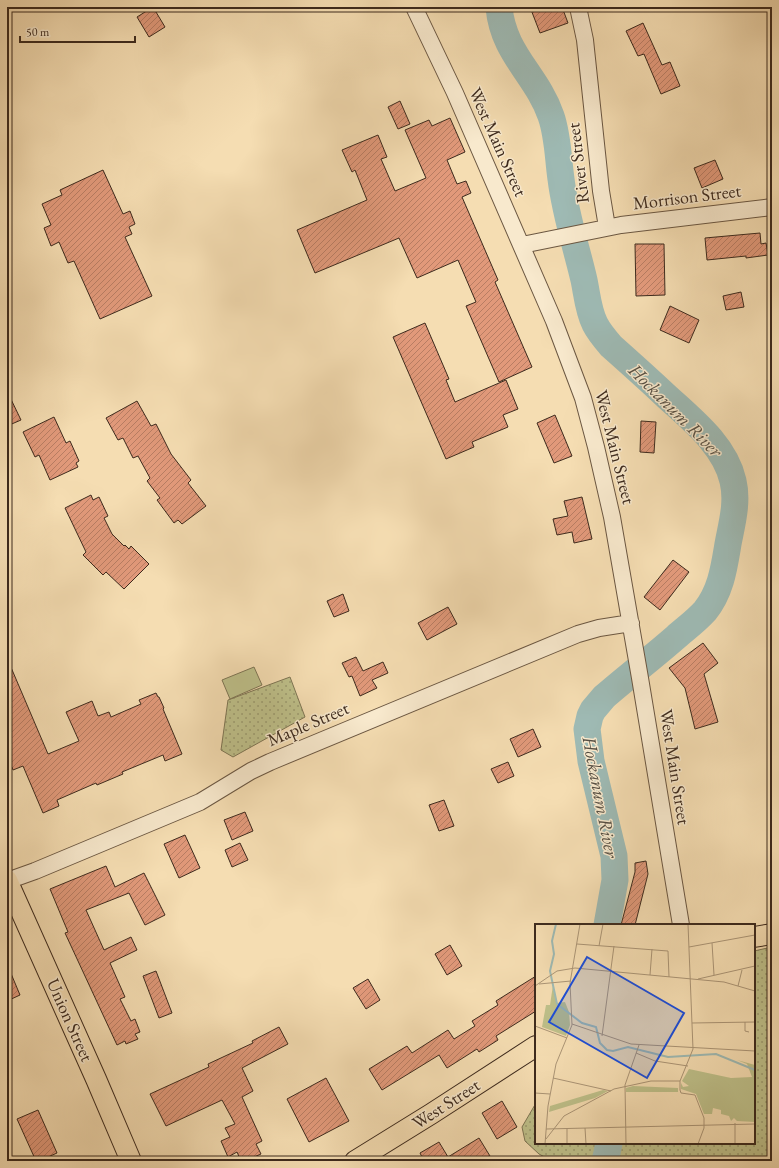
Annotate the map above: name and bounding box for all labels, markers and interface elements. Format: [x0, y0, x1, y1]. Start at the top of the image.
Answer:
scale bar [20, 18, 135, 44]
text: 50 m [26, 24, 50, 40]
street label: West Main Street [464, 84, 533, 200]
street label: River Street [561, 121, 594, 205]
street label: Morrison Street [632, 178, 743, 215]
water label: Hockanum River [623, 357, 729, 463]
street label: West Main Street [590, 387, 641, 507]
street label: Maple Street [263, 696, 352, 751]
street label: West Main Street [655, 707, 696, 827]
water label: Hockanum River [576, 733, 625, 861]
inset map [535, 924, 755, 1144]
street label: Union Street [42, 975, 99, 1065]
street label: West Street [407, 1073, 484, 1134]

